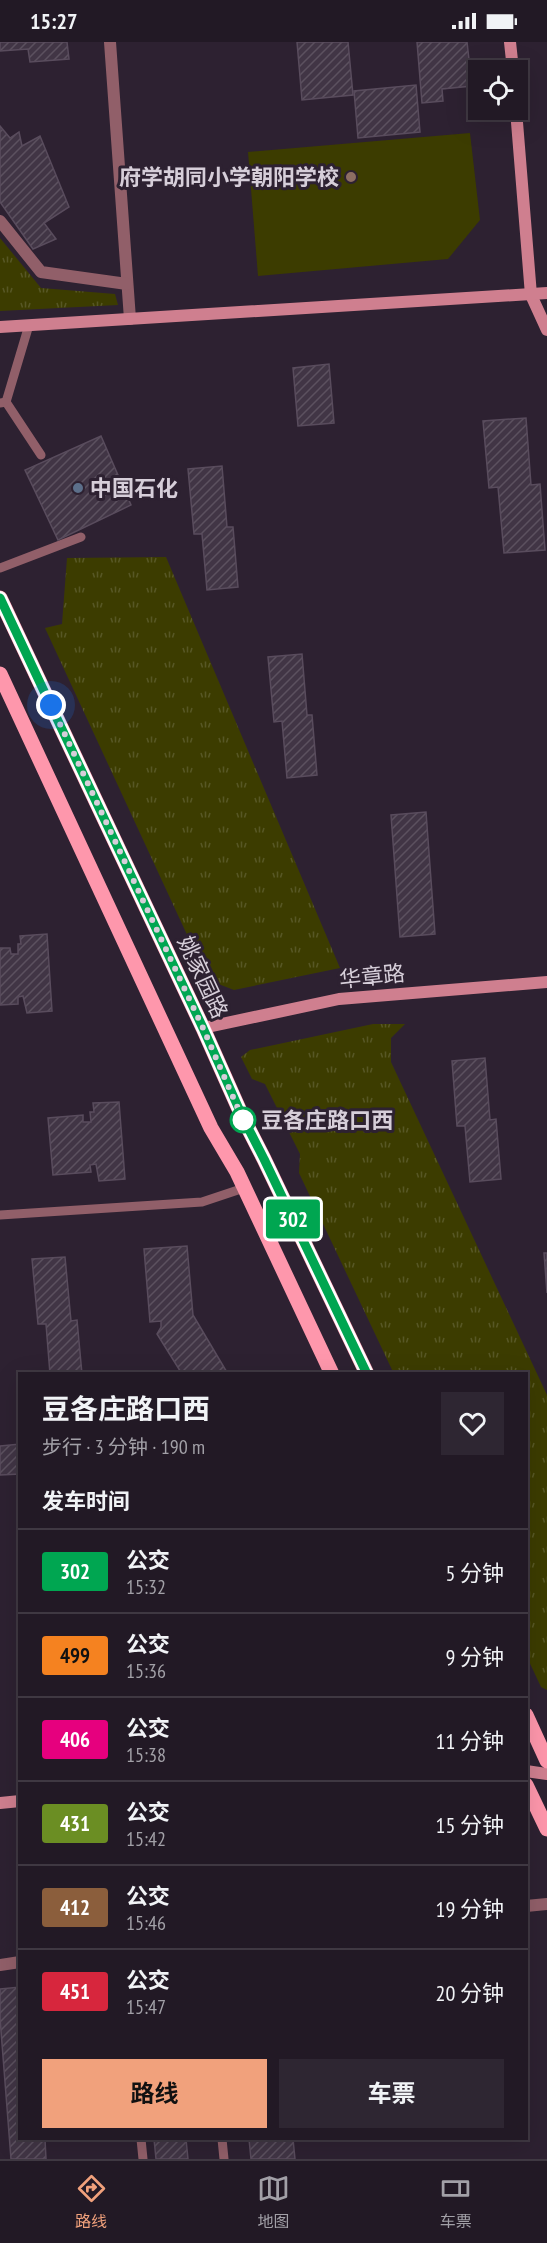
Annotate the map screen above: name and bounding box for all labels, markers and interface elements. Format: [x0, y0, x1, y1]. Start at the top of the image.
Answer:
text: 15:27 [30, 7, 78, 35]
map controls [468, 60, 528, 120]
button: locate [468, 60, 528, 120]
place label: 府学胡同小学朝阳学校 [119, 163, 339, 191]
marker: 府学胡同小学朝阳学校 [344, 170, 358, 184]
place label: 中国石化 [90, 474, 178, 502]
marker: 中国石化 [71, 481, 85, 495]
your location [36, 690, 66, 720]
street label: 姚家园路 [172, 931, 234, 1023]
street label: 华章路 [338, 959, 406, 993]
place label: 豆各庄路口西 [261, 1106, 393, 1134]
marker: 豆各庄路口西 [230, 1107, 256, 1133]
line badge: 302 [258, 1200, 328, 1238]
text: 302 [278, 1206, 308, 1233]
text: 豆各庄路口西 [42, 1390, 210, 1427]
button: heart [441, 1392, 504, 1455]
text: 步行 · 3 分钟 · 190 m [42, 1434, 205, 1460]
text: 发车时间 [42, 1487, 130, 1515]
text: 公交 [126, 1546, 170, 1574]
text: 302 [60, 1558, 90, 1585]
text: 5 分钟 [445, 1559, 504, 1587]
text: 15:32 [126, 1574, 166, 1600]
text: 公交 [126, 1630, 170, 1658]
text: 499 [60, 1642, 90, 1669]
text: 9 分钟 [445, 1643, 504, 1671]
text: 15:36 [126, 1658, 166, 1684]
text: 公交 [126, 1714, 170, 1742]
text: 406 [60, 1726, 90, 1753]
text: 11 分钟 [436, 1727, 504, 1755]
text: 15:38 [126, 1742, 166, 1768]
text: 公交 [126, 1798, 170, 1826]
text: 431 [60, 1810, 90, 1837]
text: 15 分钟 [436, 1811, 504, 1839]
text: 15:42 [126, 1826, 166, 1852]
text: 公交 [126, 1882, 170, 1910]
text: 412 [60, 1894, 90, 1921]
text: 19 分钟 [436, 1895, 504, 1923]
text: 15:46 [126, 1910, 166, 1936]
text: 公交 [126, 1966, 170, 1994]
text: 451 [60, 1978, 90, 2005]
text: 20 分钟 [436, 1979, 504, 2007]
text: 15:47 [126, 1994, 166, 2020]
button: 路线 [42, 2059, 267, 2128]
button: 车票 [279, 2059, 504, 2128]
tab: 路线 [75, 2172, 108, 2232]
tab: 地图 [257, 2172, 290, 2232]
tab: 车票 [439, 2172, 472, 2232]

